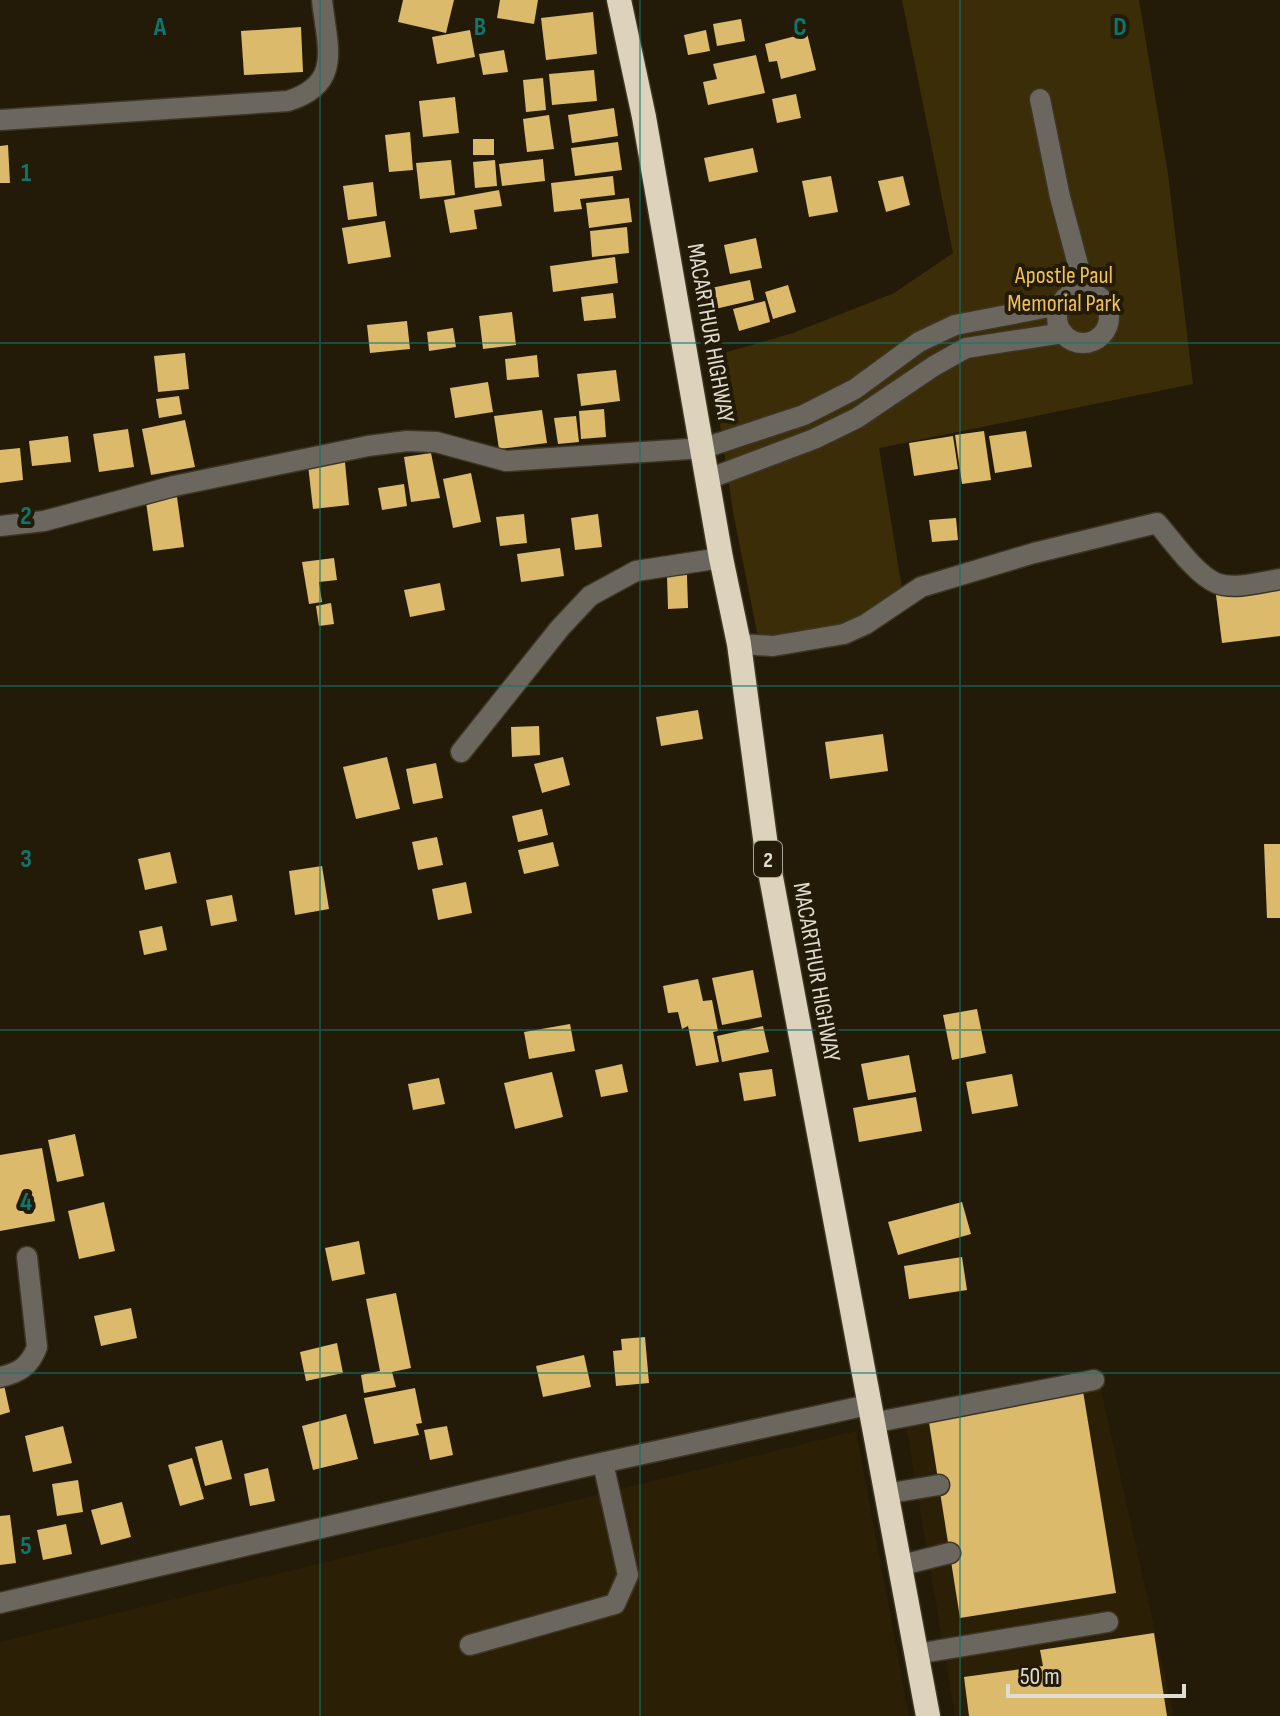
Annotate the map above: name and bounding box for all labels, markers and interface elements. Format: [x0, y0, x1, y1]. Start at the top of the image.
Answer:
text: A [153, 12, 167, 43]
text: B [474, 12, 486, 43]
text: C [793, 12, 807, 43]
text: D [1113, 12, 1127, 43]
text: 1 [21, 158, 31, 189]
street label: MACARTHUR HIGHWAY [680, 241, 741, 425]
park label: Apostle Paul Memorial Park [1007, 261, 1121, 318]
text: 2 [20, 501, 32, 532]
road number: 2 [754, 841, 782, 877]
text: 3 [20, 844, 32, 875]
street label: MACARTHUR HIGHWAY [786, 880, 847, 1064]
text: 4 [20, 1187, 32, 1218]
text: 5 [20, 1531, 32, 1562]
scale bar [1008, 1648, 1184, 1698]
text: 50 m [1020, 1662, 1060, 1691]

